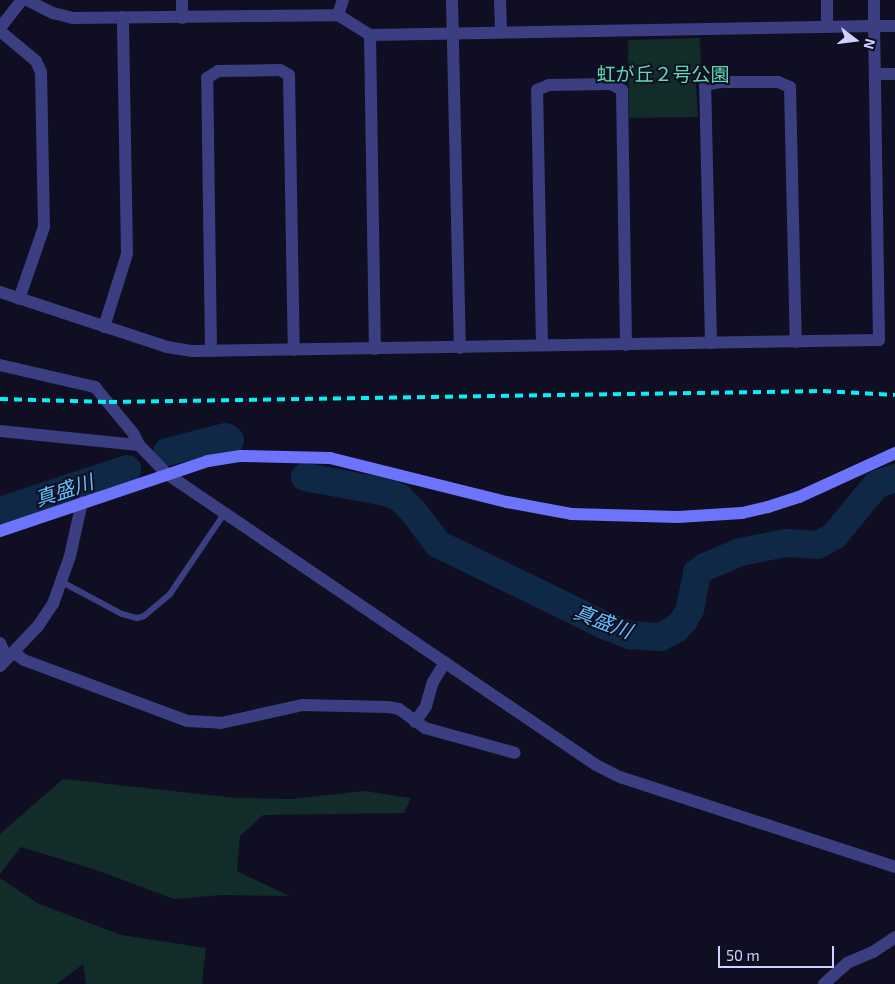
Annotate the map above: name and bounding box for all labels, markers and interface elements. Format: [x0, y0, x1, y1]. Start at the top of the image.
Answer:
north arrow [830, 15, 880, 65]
text: N [860, 37, 879, 51]
park label: 虹が丘２号公園 [597, 63, 729, 85]
water label: 真盛川 [32, 469, 96, 511]
water label: 真盛川 [571, 599, 635, 643]
scale bar [720, 936, 836, 968]
text: 50 m [726, 946, 760, 964]

